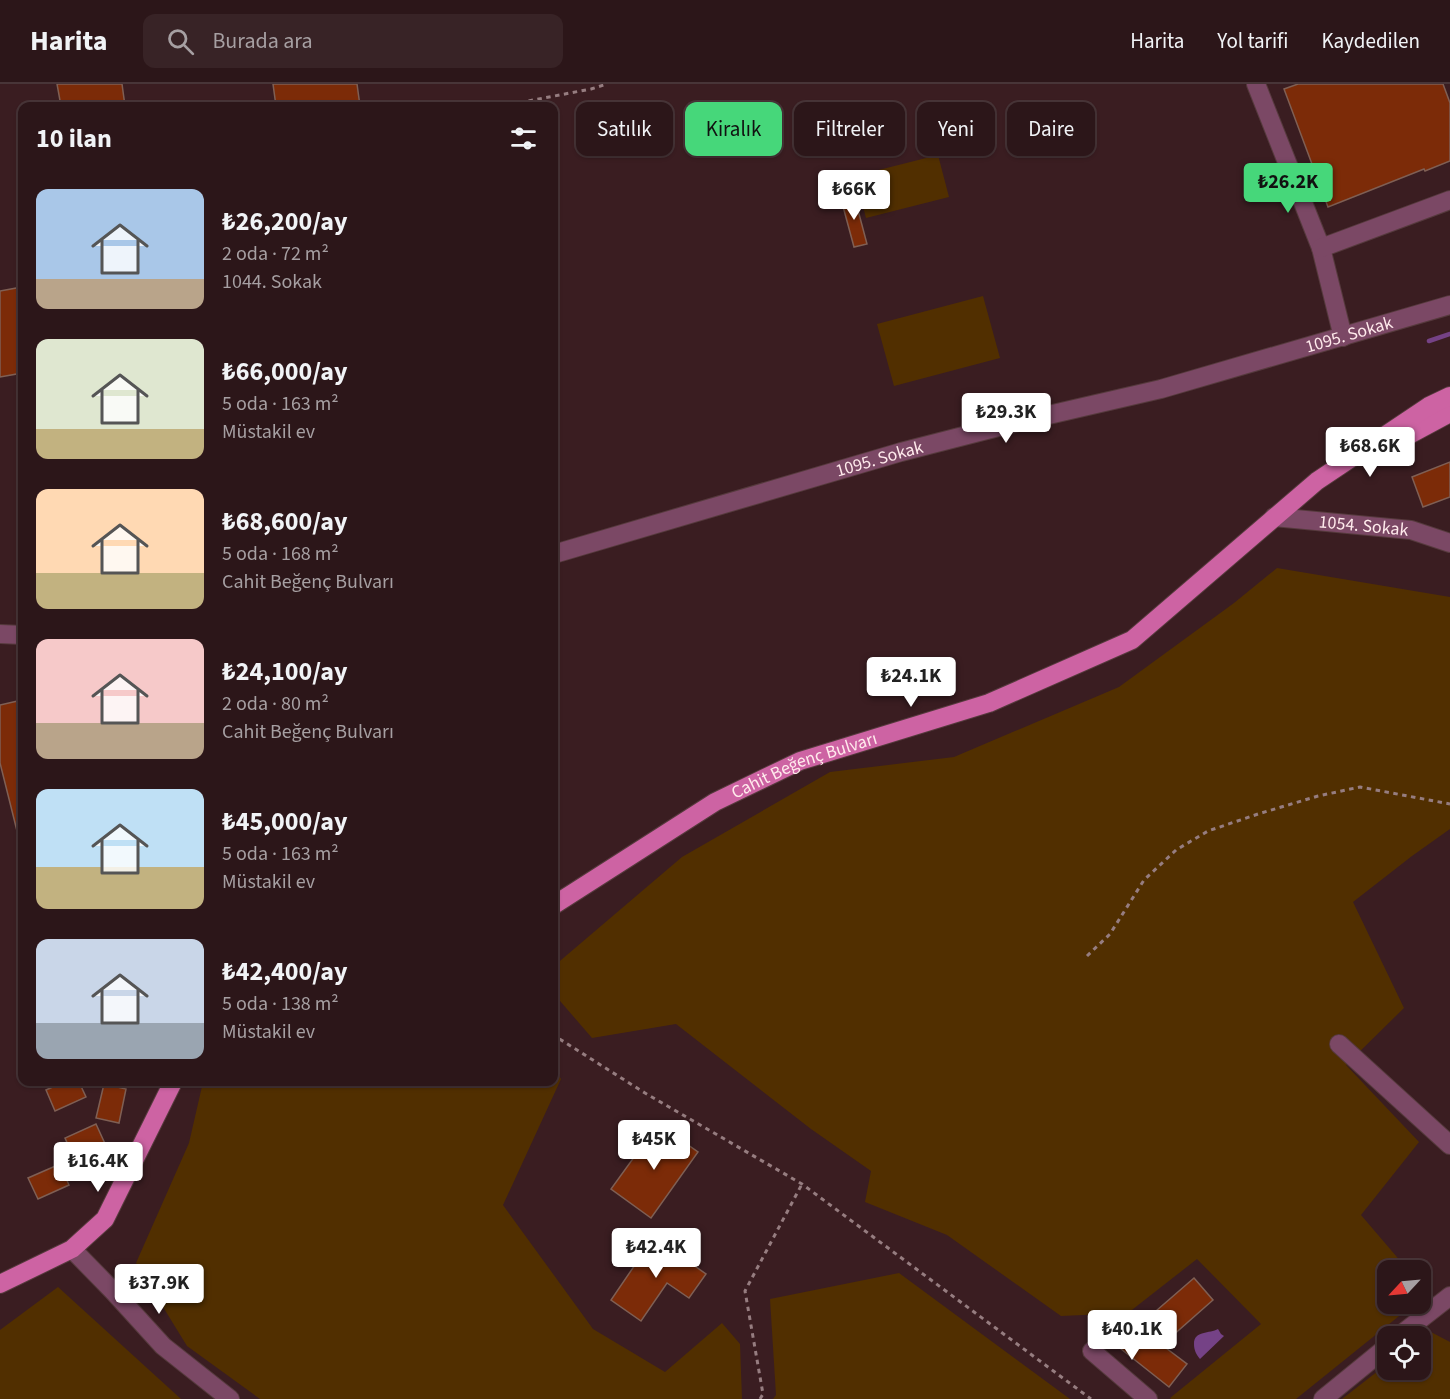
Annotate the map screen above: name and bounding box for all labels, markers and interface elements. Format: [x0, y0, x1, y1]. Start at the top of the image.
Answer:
search box [143, 14, 563, 68]
text: Harita [30, 21, 107, 61]
icon: search [164, 25, 197, 58]
text: Burada ara [212, 25, 313, 57]
text: Harita [1130, 26, 1184, 56]
text: Yol tarifi [1217, 26, 1288, 56]
text: Kaydedilen [1321, 26, 1420, 56]
chip: Satılık [576, 102, 673, 156]
chip: Kiralık [685, 102, 782, 156]
chip: Filtreler [794, 102, 905, 156]
chip: Yeni [917, 102, 995, 156]
chip: Daire [1007, 102, 1095, 156]
text: 10 ilan [36, 120, 112, 157]
icon: filters [507, 122, 540, 155]
pin: ₺26.2K [1239, 163, 1337, 214]
text: ₺26.2K [1258, 168, 1318, 196]
pin: ₺66K [818, 170, 890, 221]
text: ₺66K [832, 175, 876, 203]
text: ₺26,200/ay [222, 203, 348, 240]
icon: home [84, 213, 156, 285]
text: 2 oda · 72 m² [222, 240, 329, 268]
text: 1044. Sokak [222, 268, 322, 296]
street label: 1095. Sokak [1302, 310, 1396, 359]
text: ₺66,000/ay [222, 353, 348, 390]
icon: home [84, 363, 156, 435]
text: 5 oda · 163 m² [222, 390, 339, 418]
pin: ₺29.3K [957, 393, 1055, 444]
text: ₺29.3K [976, 398, 1036, 426]
text: Müstakil ev [222, 418, 315, 446]
pin: ₺68.6K [1321, 427, 1419, 478]
text: ₺68.6K [1340, 432, 1400, 460]
street label: 1095. Sokak [833, 435, 926, 484]
text: ₺68,600/ay [222, 503, 348, 540]
street label: 1054. Sokak [1318, 509, 1410, 543]
icon: home [84, 513, 156, 585]
text: 5 oda · 168 m² [222, 540, 339, 568]
text: Cahit Beğenç Bulvarı [222, 568, 394, 596]
text: ₺24,100/ay [222, 653, 348, 690]
pin: ₺24.1K [862, 657, 960, 708]
text: ₺24.1K [881, 662, 941, 690]
icon: home [84, 663, 156, 735]
text: 2 oda · 80 m² [222, 690, 329, 718]
text: Cahit Beğenç Bulvarı [222, 718, 394, 746]
street label: Cahit Beğenç Bulvarı [727, 726, 880, 805]
text: ₺45,000/ay [222, 803, 348, 840]
icon: home [84, 813, 156, 885]
text: 5 oda · 163 m² [222, 840, 339, 868]
text: Müstakil ev [222, 868, 315, 896]
text: ₺42,400/ay [222, 953, 348, 990]
icon: home [84, 963, 156, 1035]
text: 5 oda · 138 m² [222, 990, 339, 1018]
text: Müstakil ev [222, 1018, 315, 1046]
pin: ₺45K [618, 1120, 690, 1171]
text: ₺45K [632, 1125, 676, 1153]
pin: ₺16.4K [49, 1142, 147, 1193]
text: ₺16.4K [68, 1147, 128, 1175]
pin: ₺42.4K [607, 1228, 705, 1279]
text: ₺42.4K [626, 1233, 686, 1261]
north arrow [1377, 1260, 1431, 1314]
map controls [1377, 1260, 1431, 1380]
pin: ₺37.9K [110, 1264, 208, 1315]
text: ₺37.9K [129, 1269, 189, 1297]
pin: ₺40.1K [1083, 1310, 1181, 1361]
text: ₺40.1K [1102, 1315, 1162, 1343]
button: locate [1377, 1326, 1431, 1380]

